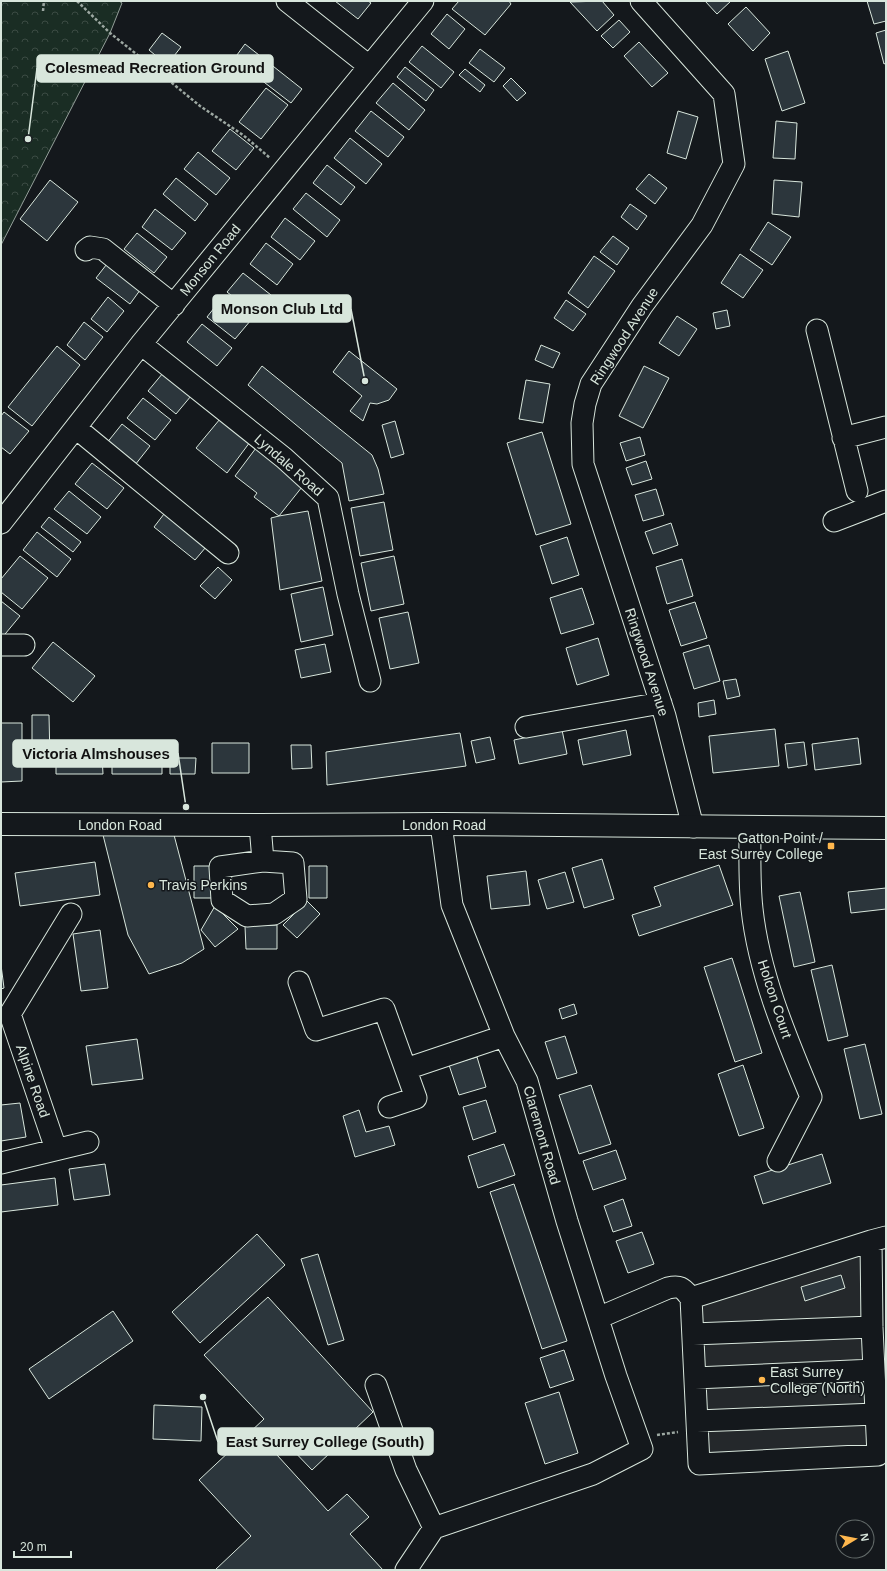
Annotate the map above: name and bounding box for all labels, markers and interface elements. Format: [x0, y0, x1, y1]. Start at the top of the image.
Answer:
callout: Colesmead Recreation Ground [37, 55, 273, 82]
text: Colesmead Recreation Ground [45, 59, 265, 76]
street label: Monson Road [176, 221, 244, 299]
street label: Ringwood Avenue [587, 284, 661, 388]
callout: Monson Club Ltd [213, 295, 351, 322]
text: Monson Club Ltd [221, 300, 343, 317]
street label: Lyndale Road [251, 431, 327, 499]
street label: Ringwood Avenue [622, 606, 672, 718]
callout: Victoria Almshouses [13, 740, 178, 767]
text: Victoria Almshouses [22, 745, 170, 762]
street label: London Road [78, 817, 162, 833]
street label: London Road [402, 817, 486, 833]
place label: Gatton Point / East Surrey College [698, 830, 823, 862]
marker: Gatton Point / East Surrey College [826, 841, 836, 851]
place label: Travis Perkins [159, 877, 247, 893]
marker: Travis Perkins [146, 880, 156, 890]
street label: Holcon Court [755, 958, 795, 1040]
street label: Alpine Road [13, 1042, 53, 1120]
street label: Claremont Road [520, 1084, 564, 1186]
place label: East Surrey College (North) [770, 1364, 865, 1396]
marker: East Surrey College (North) [757, 1375, 767, 1385]
callout: East Surrey College (South) [218, 1428, 433, 1455]
text: East Surrey College (South) [226, 1433, 424, 1450]
north arrow [835, 1519, 875, 1559]
text: N [858, 1532, 871, 1542]
scale bar [14, 1533, 71, 1559]
text: 20 m [20, 1540, 47, 1554]

